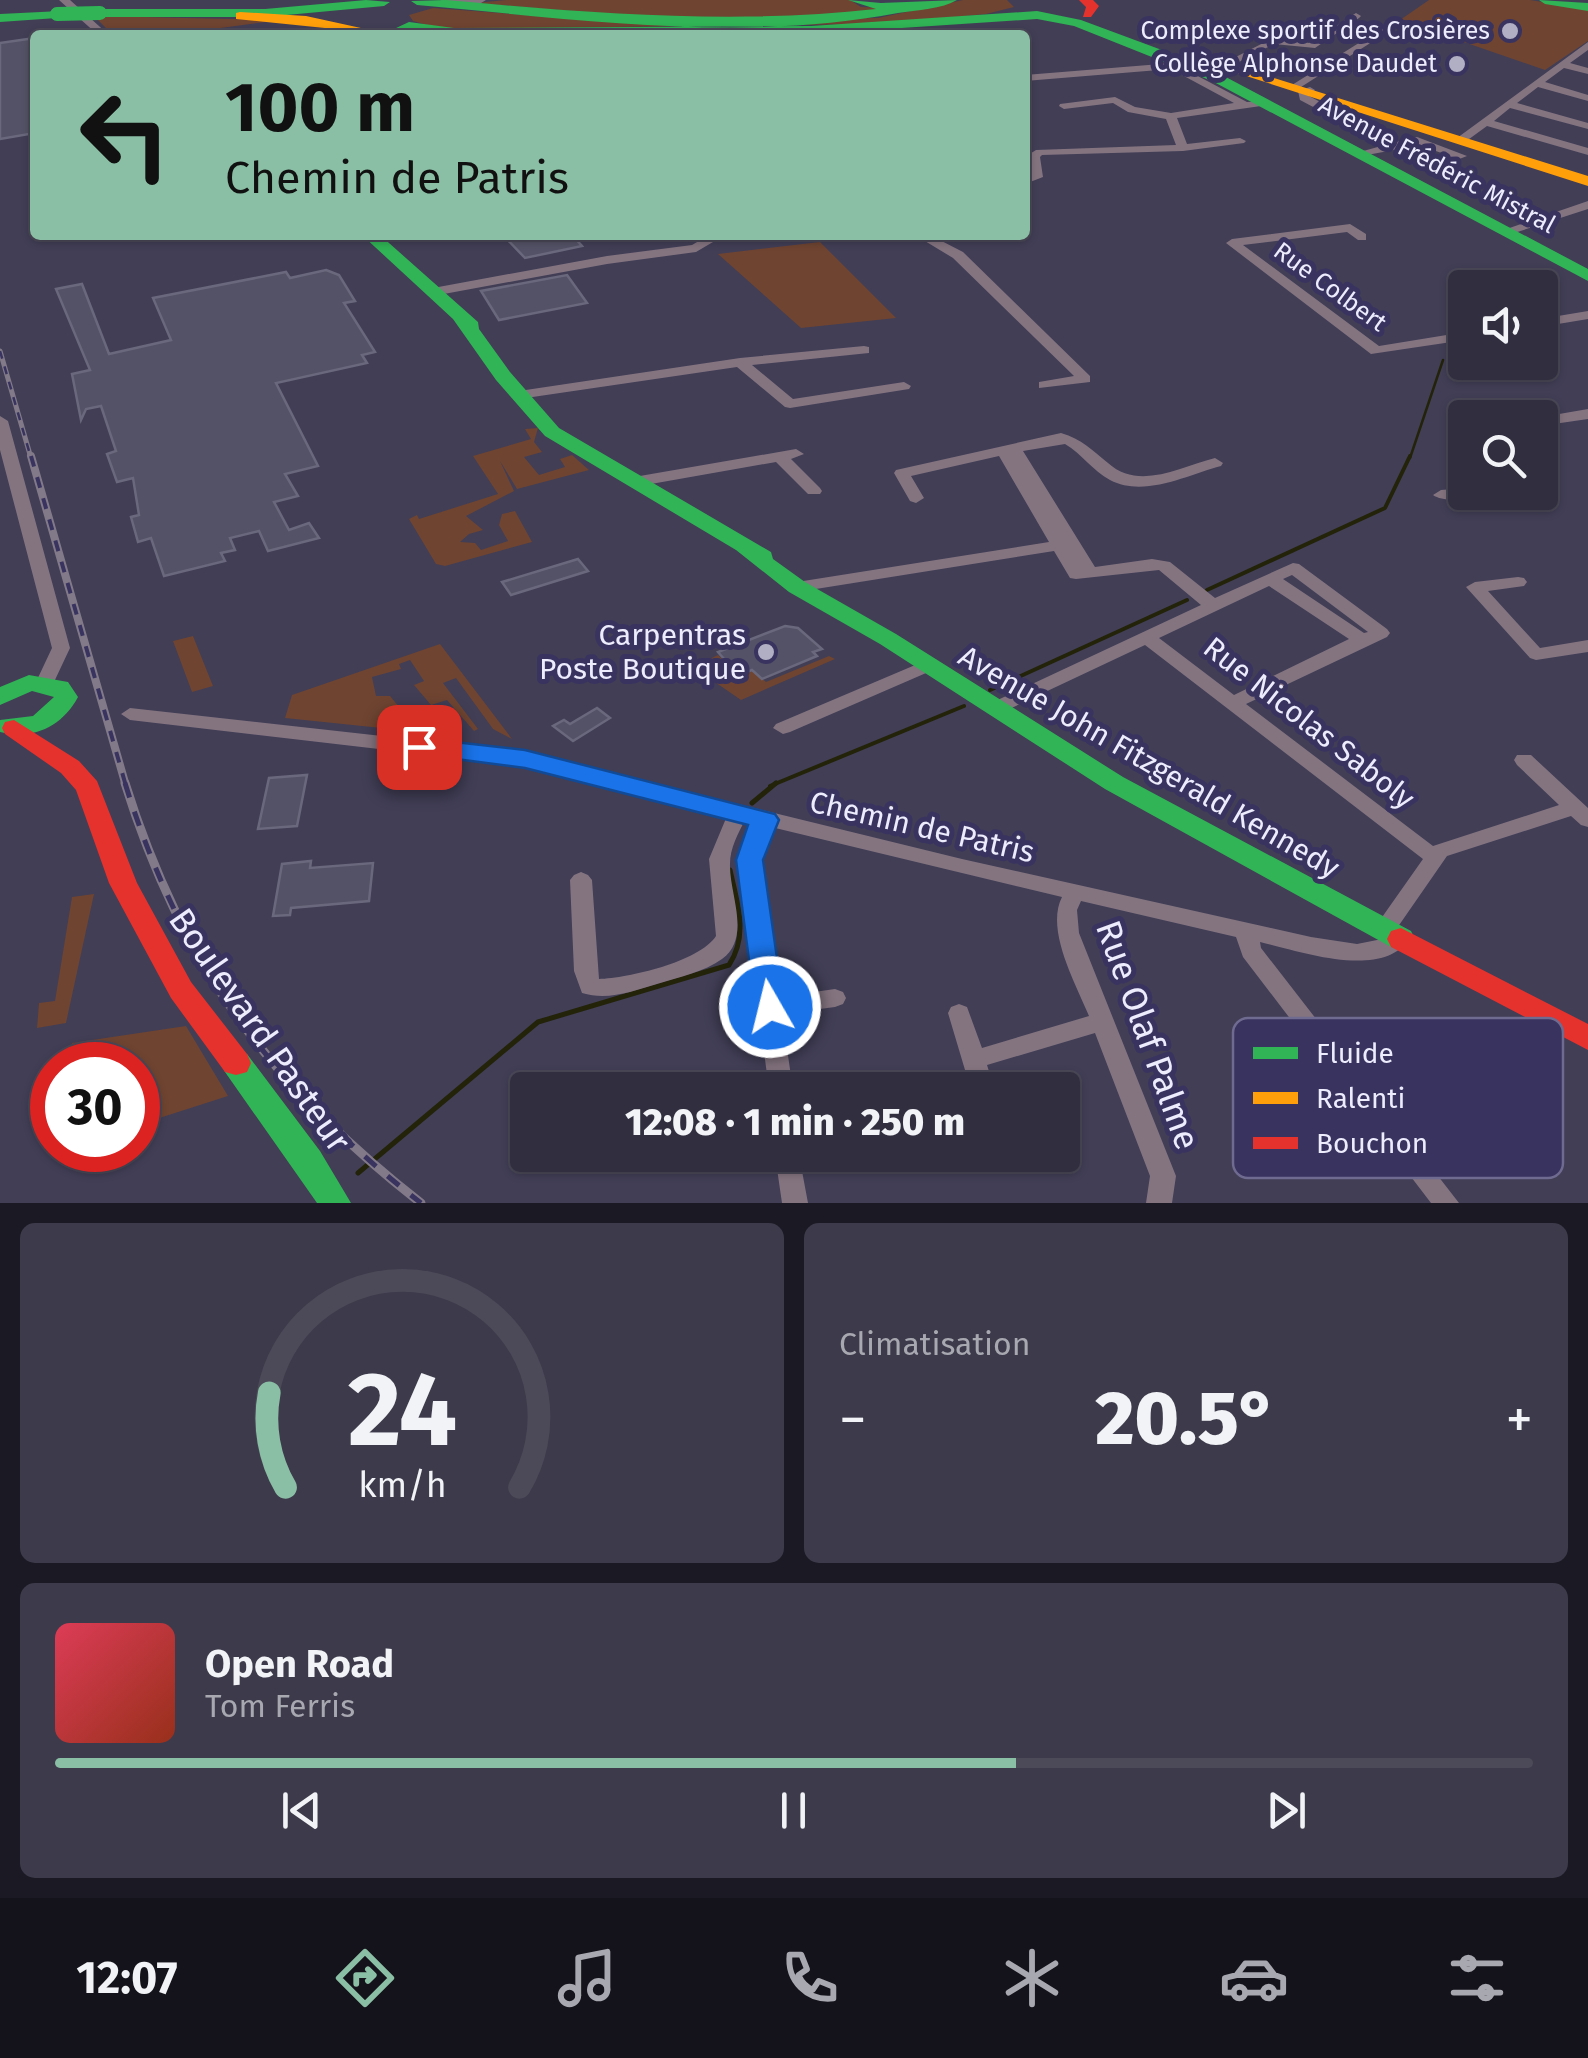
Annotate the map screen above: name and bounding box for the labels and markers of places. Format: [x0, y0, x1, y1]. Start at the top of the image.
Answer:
place label: Complexe sportif des Crosières [1140, 16, 1490, 46]
marker: Complexe sportif des Crosières [1499, 20, 1521, 42]
place label: Collège Alphonse Daudet [1154, 49, 1438, 79]
marker: Collège Alphonse Daudet [1446, 53, 1468, 75]
place label: Carpentras Poste Boutique [539, 617, 746, 687]
marker: Carpentras Poste Boutique [755, 641, 777, 663]
pin [377, 705, 462, 790]

